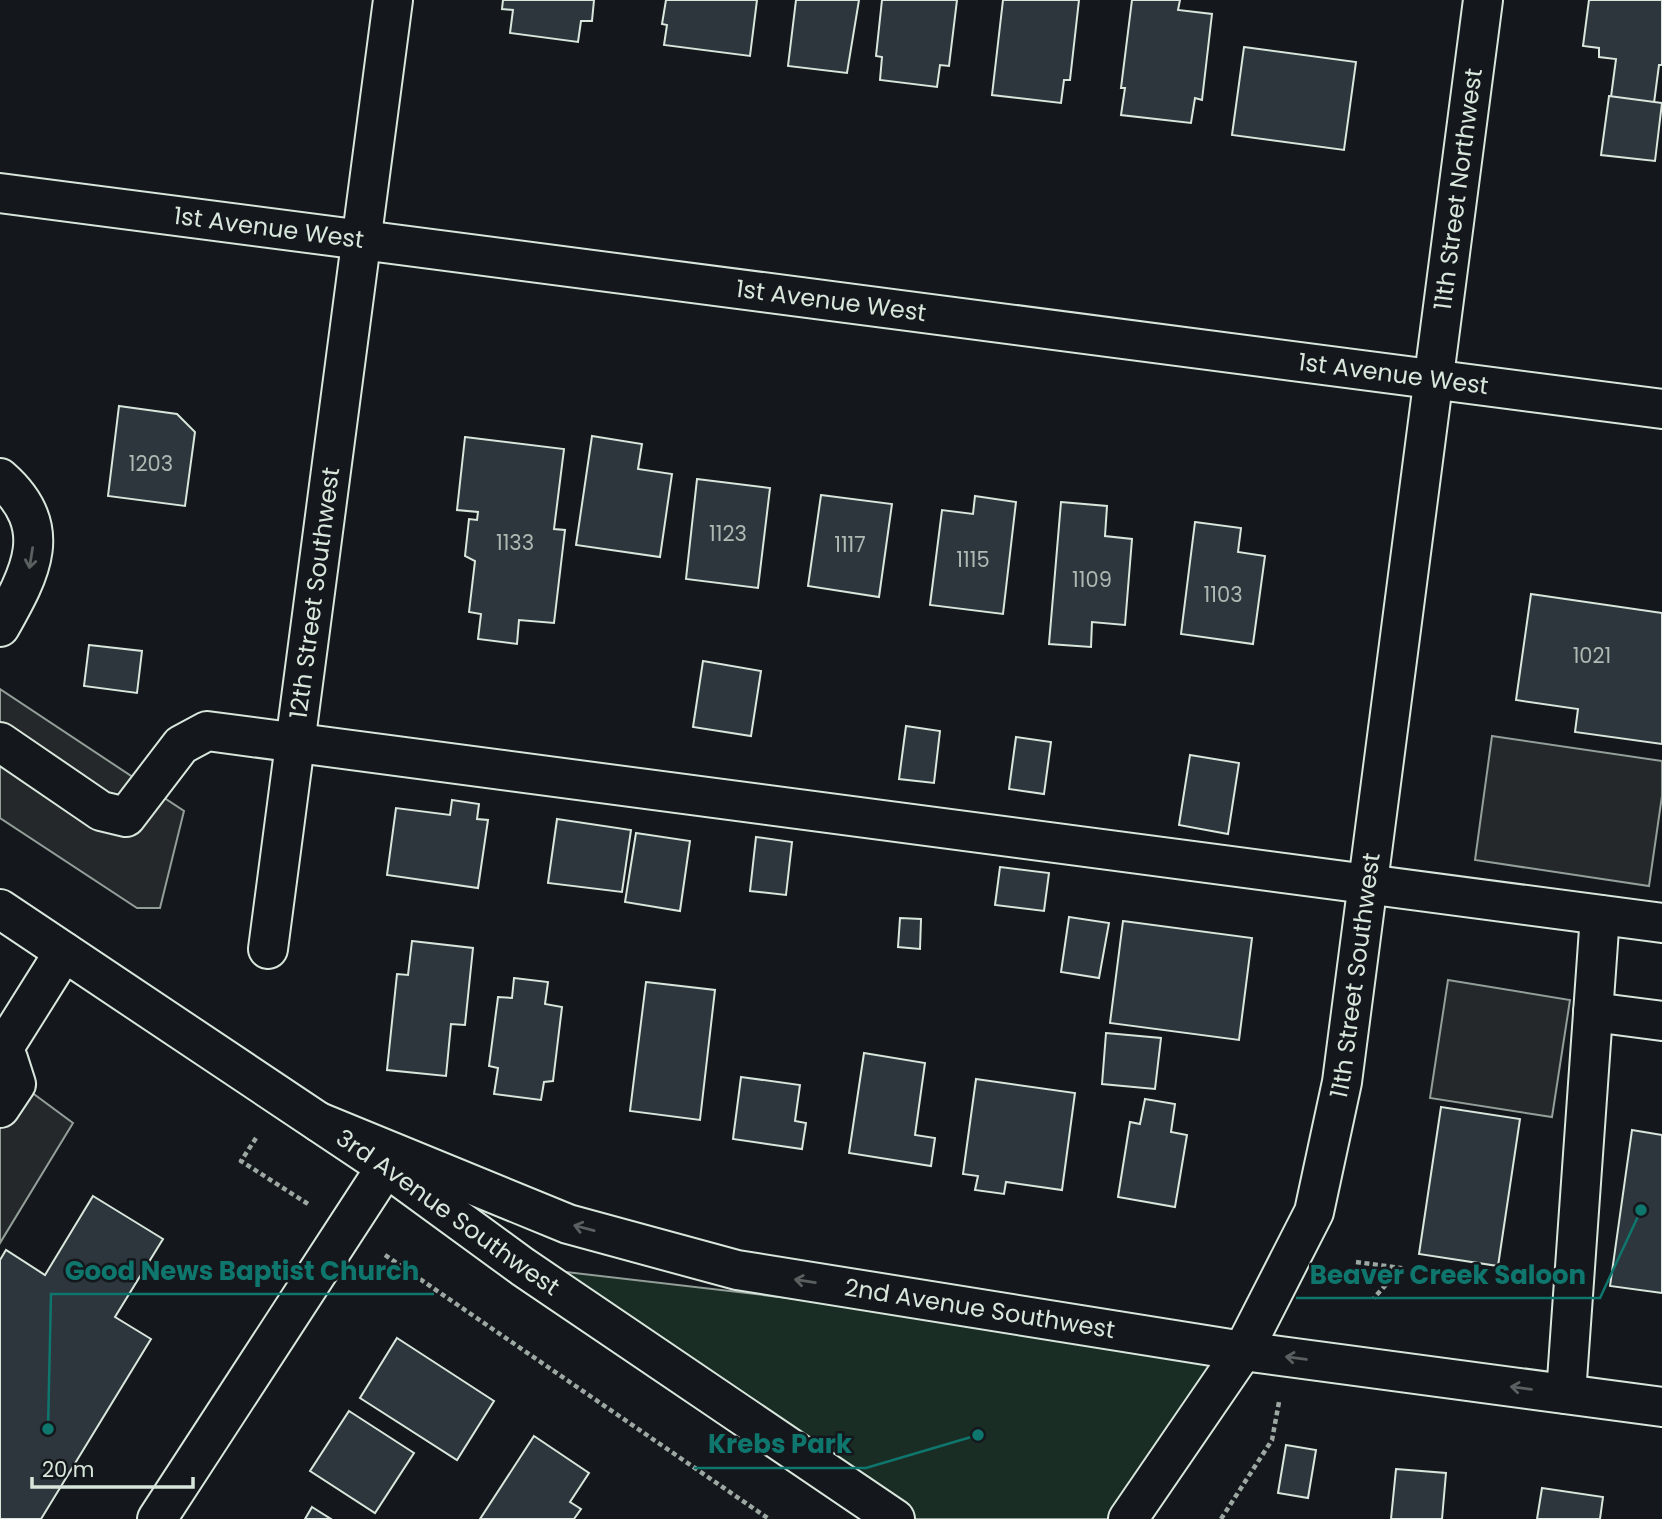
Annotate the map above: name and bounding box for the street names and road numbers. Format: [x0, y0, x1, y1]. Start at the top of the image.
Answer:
street label: 11th Street Northwest [1426, 66, 1490, 312]
street label: 1st Avenue West [172, 199, 366, 256]
street label: 1st Avenue West [734, 272, 928, 329]
street label: 1st Avenue West [1296, 345, 1490, 402]
street label: 12th Street Southwest [281, 465, 347, 721]
street label: 11th Street Southwest [1322, 851, 1388, 1101]
street label: 3rd Avenue Southwest [330, 1121, 566, 1303]
street label: 2nd Avenue Southwest [842, 1270, 1117, 1346]

